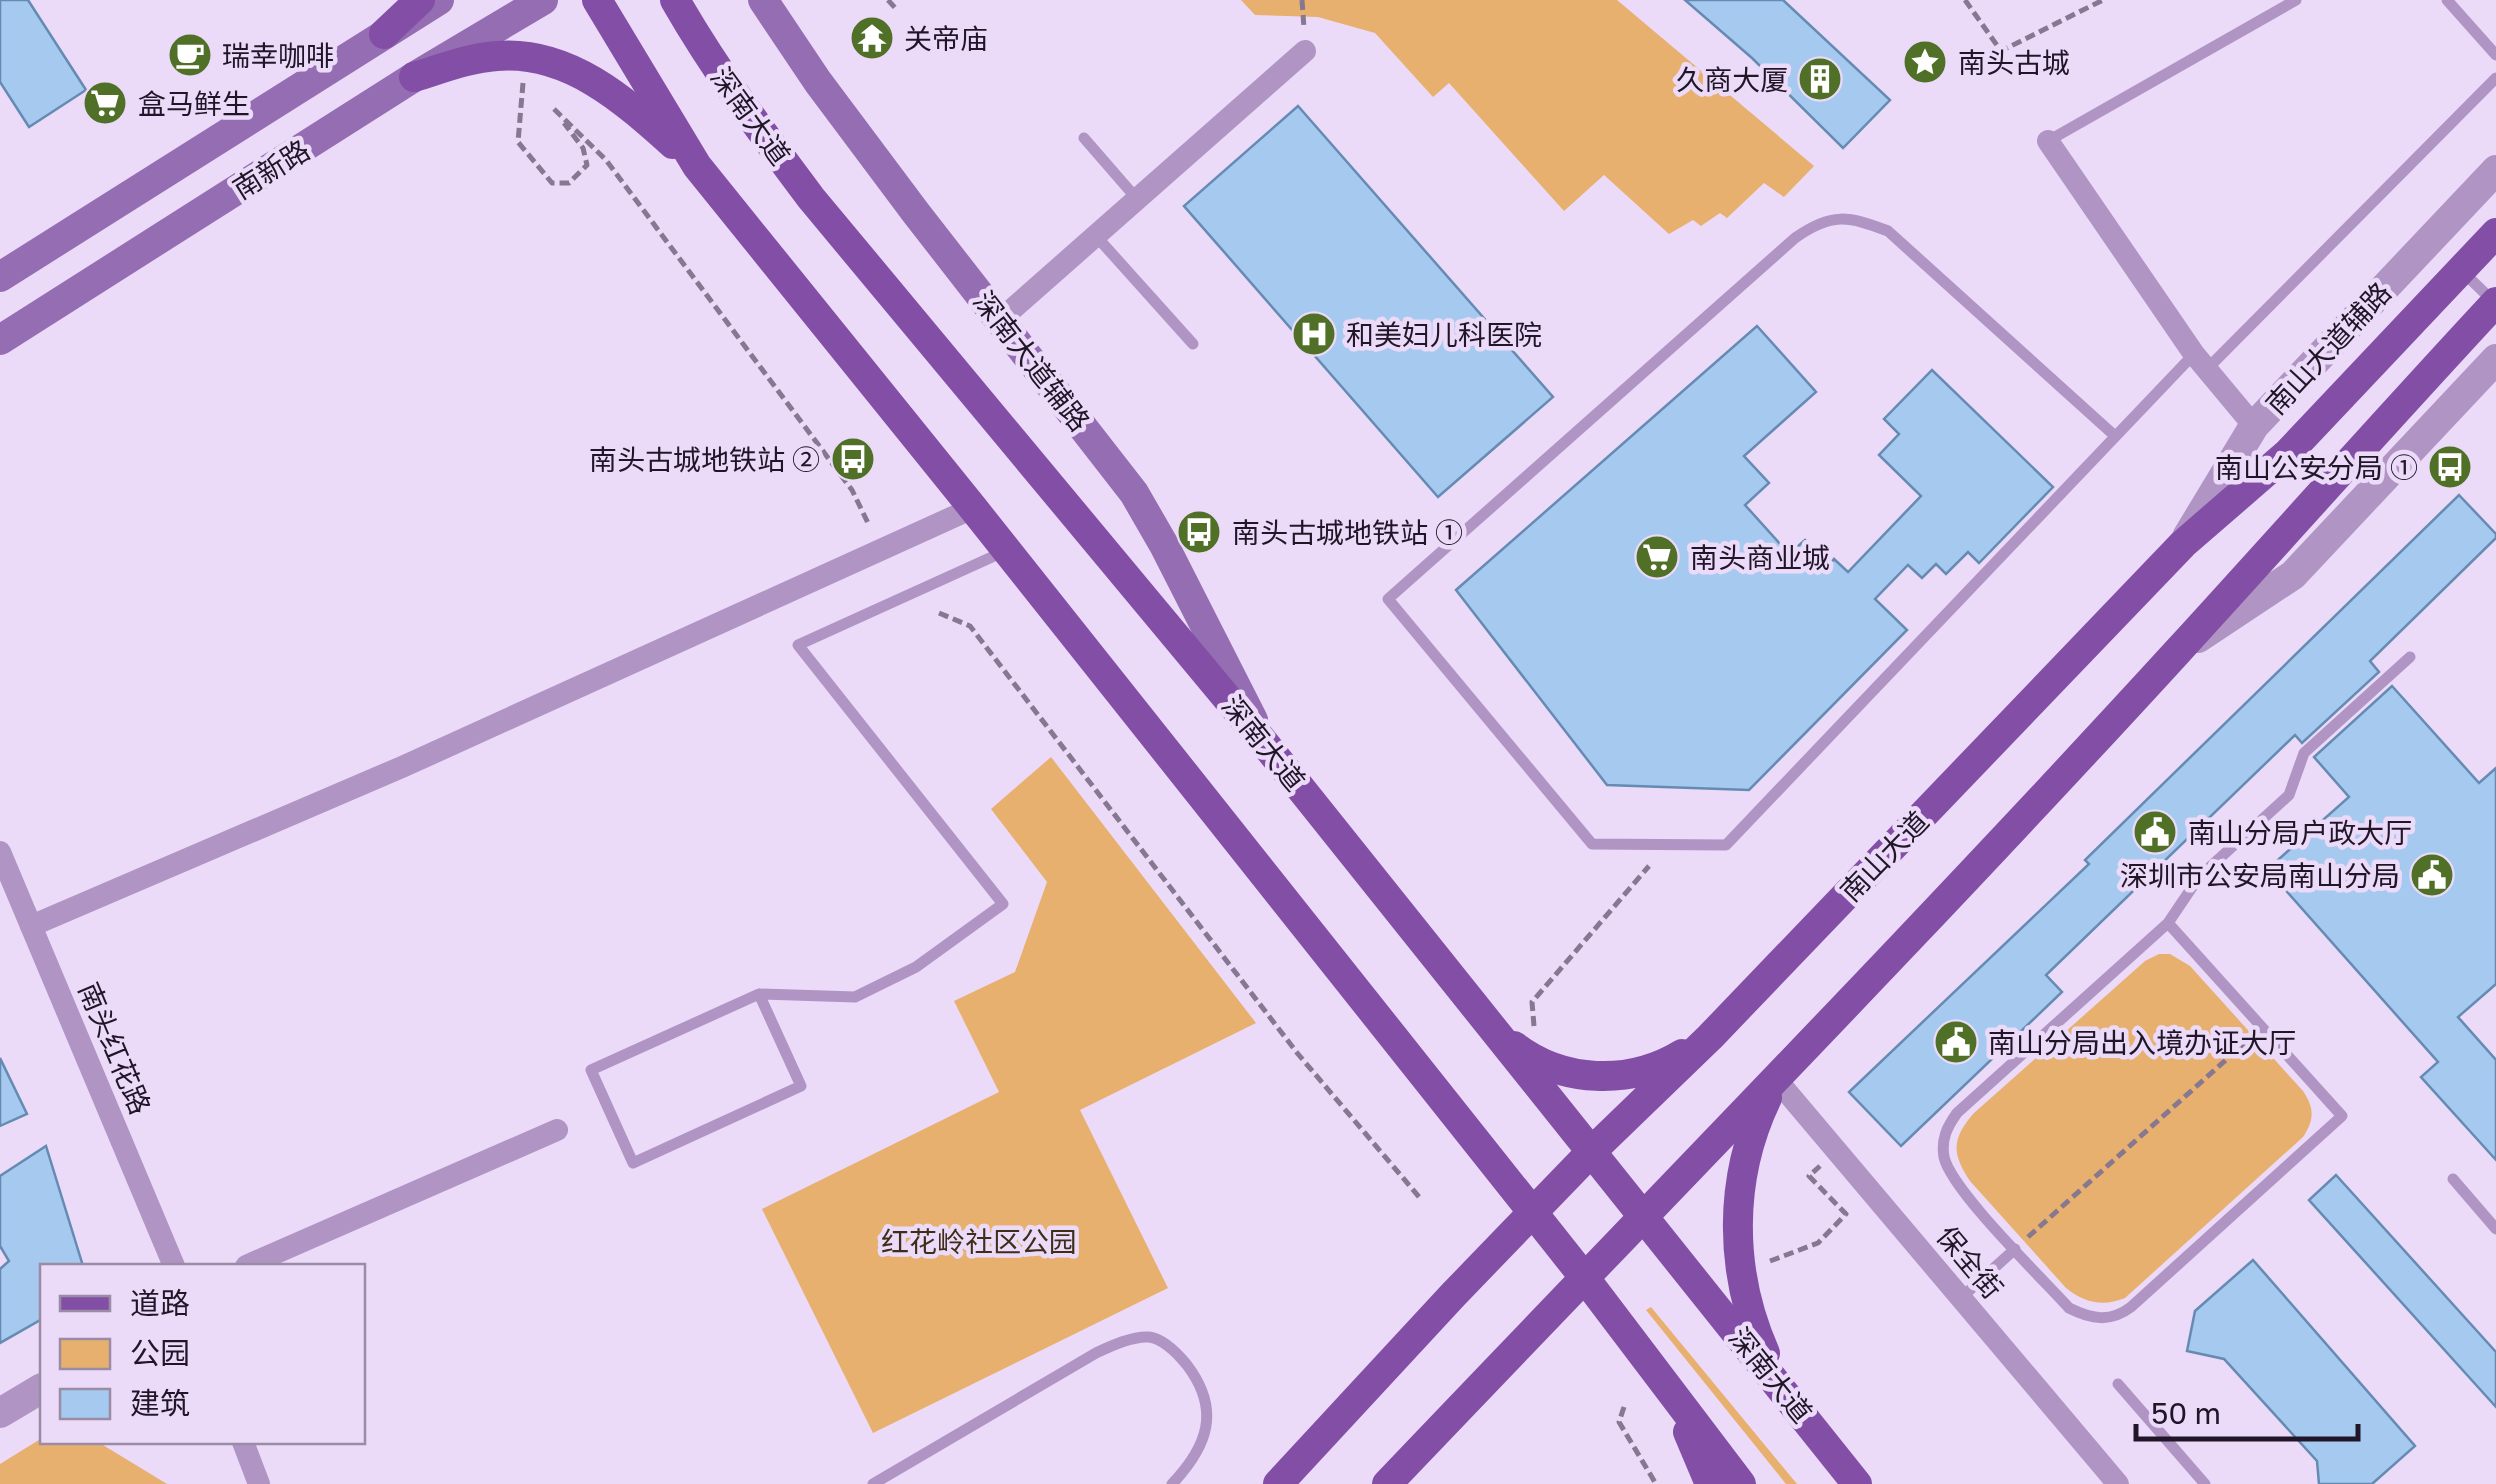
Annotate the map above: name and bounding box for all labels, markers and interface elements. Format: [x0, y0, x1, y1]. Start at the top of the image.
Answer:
temple icon: 关帝庙 [849, 15, 895, 61]
place label: 关帝庙 [904, 22, 988, 55]
cafe icon: 瑞幸咖啡 [167, 32, 213, 78]
place label: 瑞幸咖啡 [222, 39, 334, 72]
place icon: 南头古城 [1902, 39, 1948, 85]
place label: 南头古城 [1958, 46, 2070, 79]
building icon: 久商大厦 [1797, 56, 1843, 102]
street label: 深南大道 [705, 61, 797, 171]
place label: 久商大厦 [1676, 63, 1788, 96]
supermarket icon: 盒马鲜生 [82, 80, 128, 126]
place label: 盒马鲜生 [138, 87, 250, 120]
street label: 南新路 [227, 133, 315, 205]
street label: 南山大道辅路 [2259, 275, 2397, 421]
street label: 深南大道辅路 [967, 285, 1097, 437]
hospital icon: 和美妇儿科医院 [1291, 311, 1337, 357]
place label: 和美妇儿科医院 [1346, 318, 1542, 351]
bus stop icon: 南头古城地铁站 ② [830, 436, 876, 482]
place label: 南头古城地铁站 ② [589, 443, 820, 476]
bus stop icon: 南山公安分局 ① [2427, 444, 2473, 490]
place label: 南山公安分局 ① [2215, 451, 2418, 484]
bus stop icon: 南头古城地铁站 ① [1176, 509, 1222, 555]
place label: 南头古城地铁站 ① [1232, 516, 1463, 549]
supermarket icon: 南头商业城 [1634, 534, 1680, 580]
place label: 南头商业城 [1690, 541, 1830, 574]
street label: 深南大道 [1216, 689, 1312, 797]
street label: 南山大道 [1833, 804, 1935, 908]
public building icon: 南山分局户政大厅 [2132, 809, 2178, 855]
place label: 南山分局户政大厅 [2188, 816, 2412, 849]
public building icon: 深圳市公安局南山分局 [2409, 852, 2455, 898]
place label: 深圳市公安局南山分局 [2120, 859, 2400, 892]
street label: 南头红花路 [72, 977, 158, 1119]
public building icon: 南山分局出入境办证大厅 [1933, 1019, 1979, 1065]
place label: 南山分局出入境办证大厅 [1988, 1026, 2296, 1059]
street label: 保全街 [1930, 1219, 2010, 1305]
park label: 红花岭社区公园 [881, 1225, 1077, 1258]
legend [40, 1264, 365, 1444]
text: 道路 [130, 1285, 190, 1321]
street label: 深南大道 [1723, 1321, 1819, 1429]
text: 公园 [130, 1335, 190, 1371]
scale bar [2136, 1379, 2358, 1441]
text: 建筑 [130, 1385, 190, 1421]
text: 50 m [2151, 1395, 2221, 1431]

